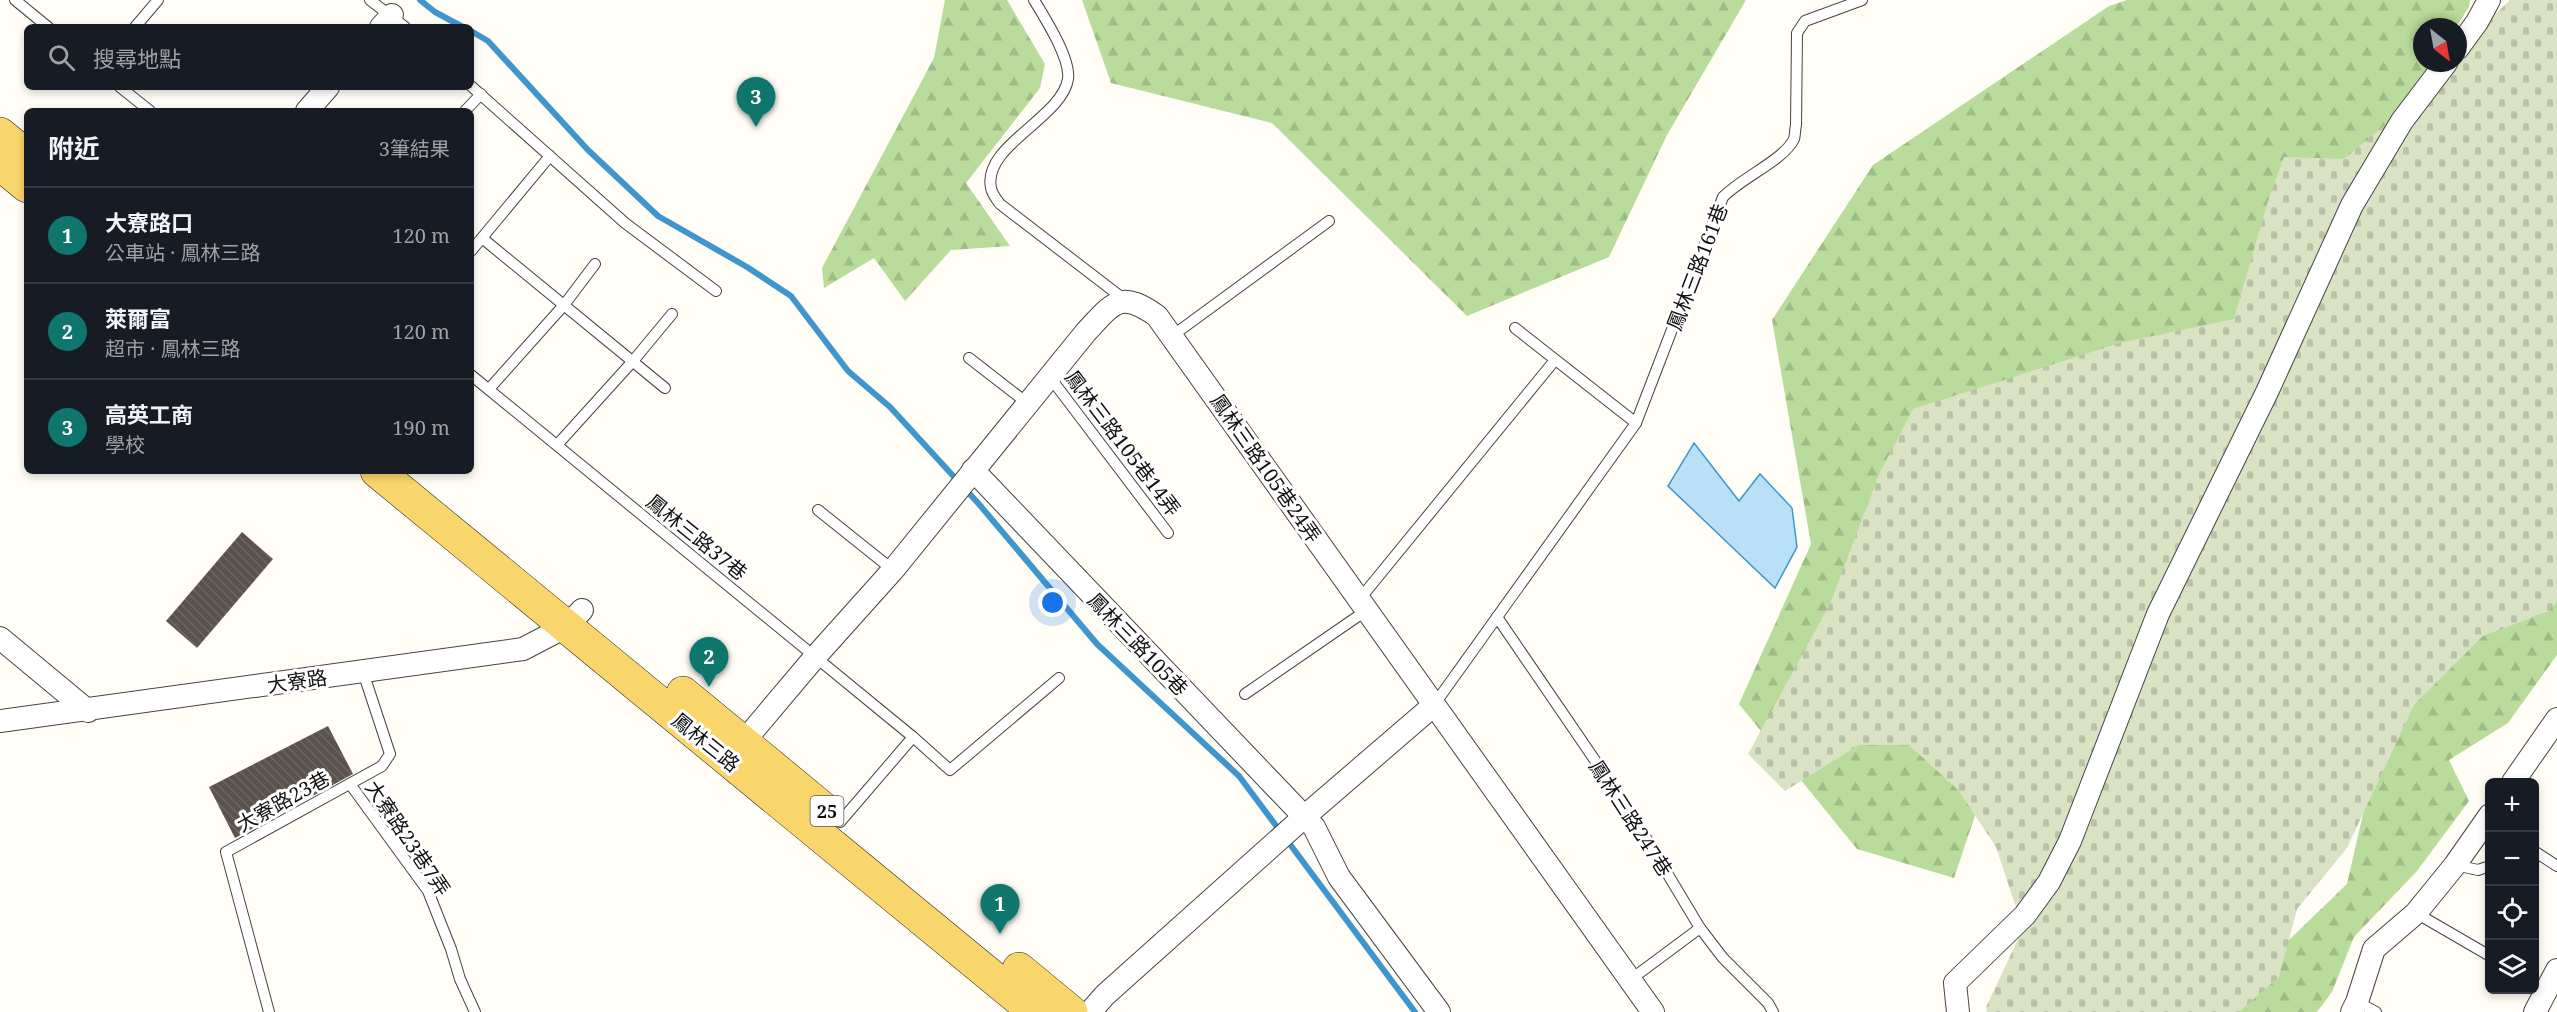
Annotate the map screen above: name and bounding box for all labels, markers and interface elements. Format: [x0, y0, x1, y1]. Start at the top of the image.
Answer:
north arrow [2413, 18, 2467, 72]
search box [24, 24, 474, 90]
icon: search [45, 41, 78, 74]
text: 搜尋地點 [93, 43, 181, 73]
pin: 3 [736, 78, 776, 127]
text: 附近 [48, 130, 100, 166]
text: 3筆結果 [379, 135, 450, 162]
street label: 鳳林三路161巷 [1660, 200, 1734, 334]
text: 大寮路口 [105, 207, 193, 237]
text: 1 [62, 222, 73, 249]
text: 120 m [392, 222, 450, 249]
text: 公車站 · 鳳林三路 [105, 239, 260, 266]
text: 萊爾富 [105, 303, 171, 333]
text: 2 [62, 318, 73, 345]
text: 120 m [392, 318, 450, 345]
text: 超市 · 鳳林三路 [105, 335, 240, 362]
street label: 鳳林三路105巷14弄 [1059, 365, 1187, 521]
street label: 鳳林三路105巷24弄 [1204, 388, 1328, 548]
text: 高英工商 [105, 399, 193, 429]
text: 3 [62, 414, 73, 441]
text: 190 m [392, 414, 450, 441]
text: 學校 [105, 431, 145, 458]
street label: 鳳林三路37巷 [641, 488, 753, 586]
street label: 鳳林三路105巷 [1082, 587, 1194, 701]
your location [1038, 588, 1067, 617]
pin: 2 [690, 638, 728, 687]
street label: 大寮路 [265, 663, 329, 699]
street label: 鳳林三路 [666, 706, 746, 778]
street label: 鳳林三路247巷 [1583, 755, 1679, 881]
street label: 大寮路23巷 [232, 764, 334, 838]
street label: 大寮路23巷7弄 [359, 775, 457, 901]
map controls [2485, 778, 2539, 994]
button: + [2485, 778, 2539, 832]
road number: 25 [810, 796, 844, 826]
button: − [2485, 832, 2539, 886]
pin: 1 [980, 884, 1020, 934]
button: locate [2485, 886, 2539, 940]
button: layers [2485, 940, 2539, 994]

